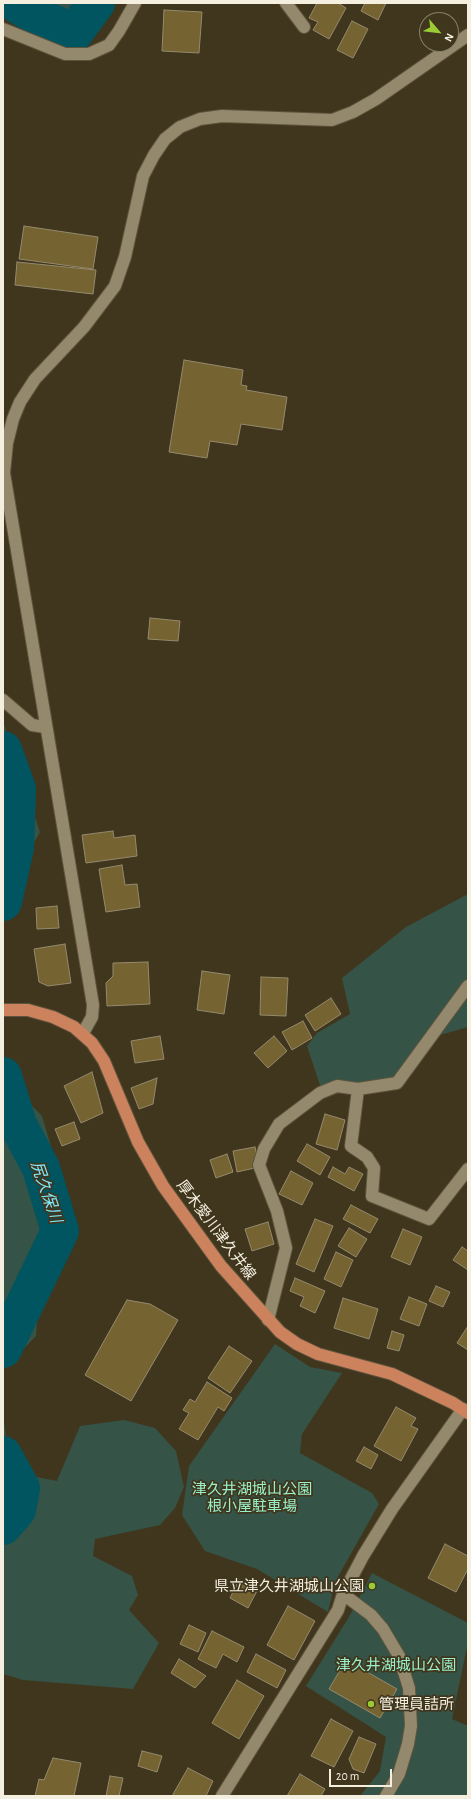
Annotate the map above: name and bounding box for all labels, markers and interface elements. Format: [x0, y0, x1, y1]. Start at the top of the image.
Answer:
north arrow [419, 12, 459, 52]
text: N [443, 31, 456, 43]
water label: 尻久保川 [27, 1159, 65, 1225]
street label: 厚木愛川津久井線 [173, 1177, 259, 1283]
park label: 津久井湖城山公園 根小屋駐車場 [192, 1480, 312, 1515]
place label: 県立津久井湖城山公園 [214, 1577, 364, 1595]
marker: 県立津久井湖城山公園 [367, 1581, 377, 1591]
park label: 津久井湖城山公園 [336, 1656, 456, 1674]
place label: 管理員詰所 [379, 1695, 454, 1713]
marker: 管理員詰所 [366, 1699, 376, 1709]
scale bar [331, 1761, 394, 1787]
text: 20 m [336, 1770, 359, 1782]

